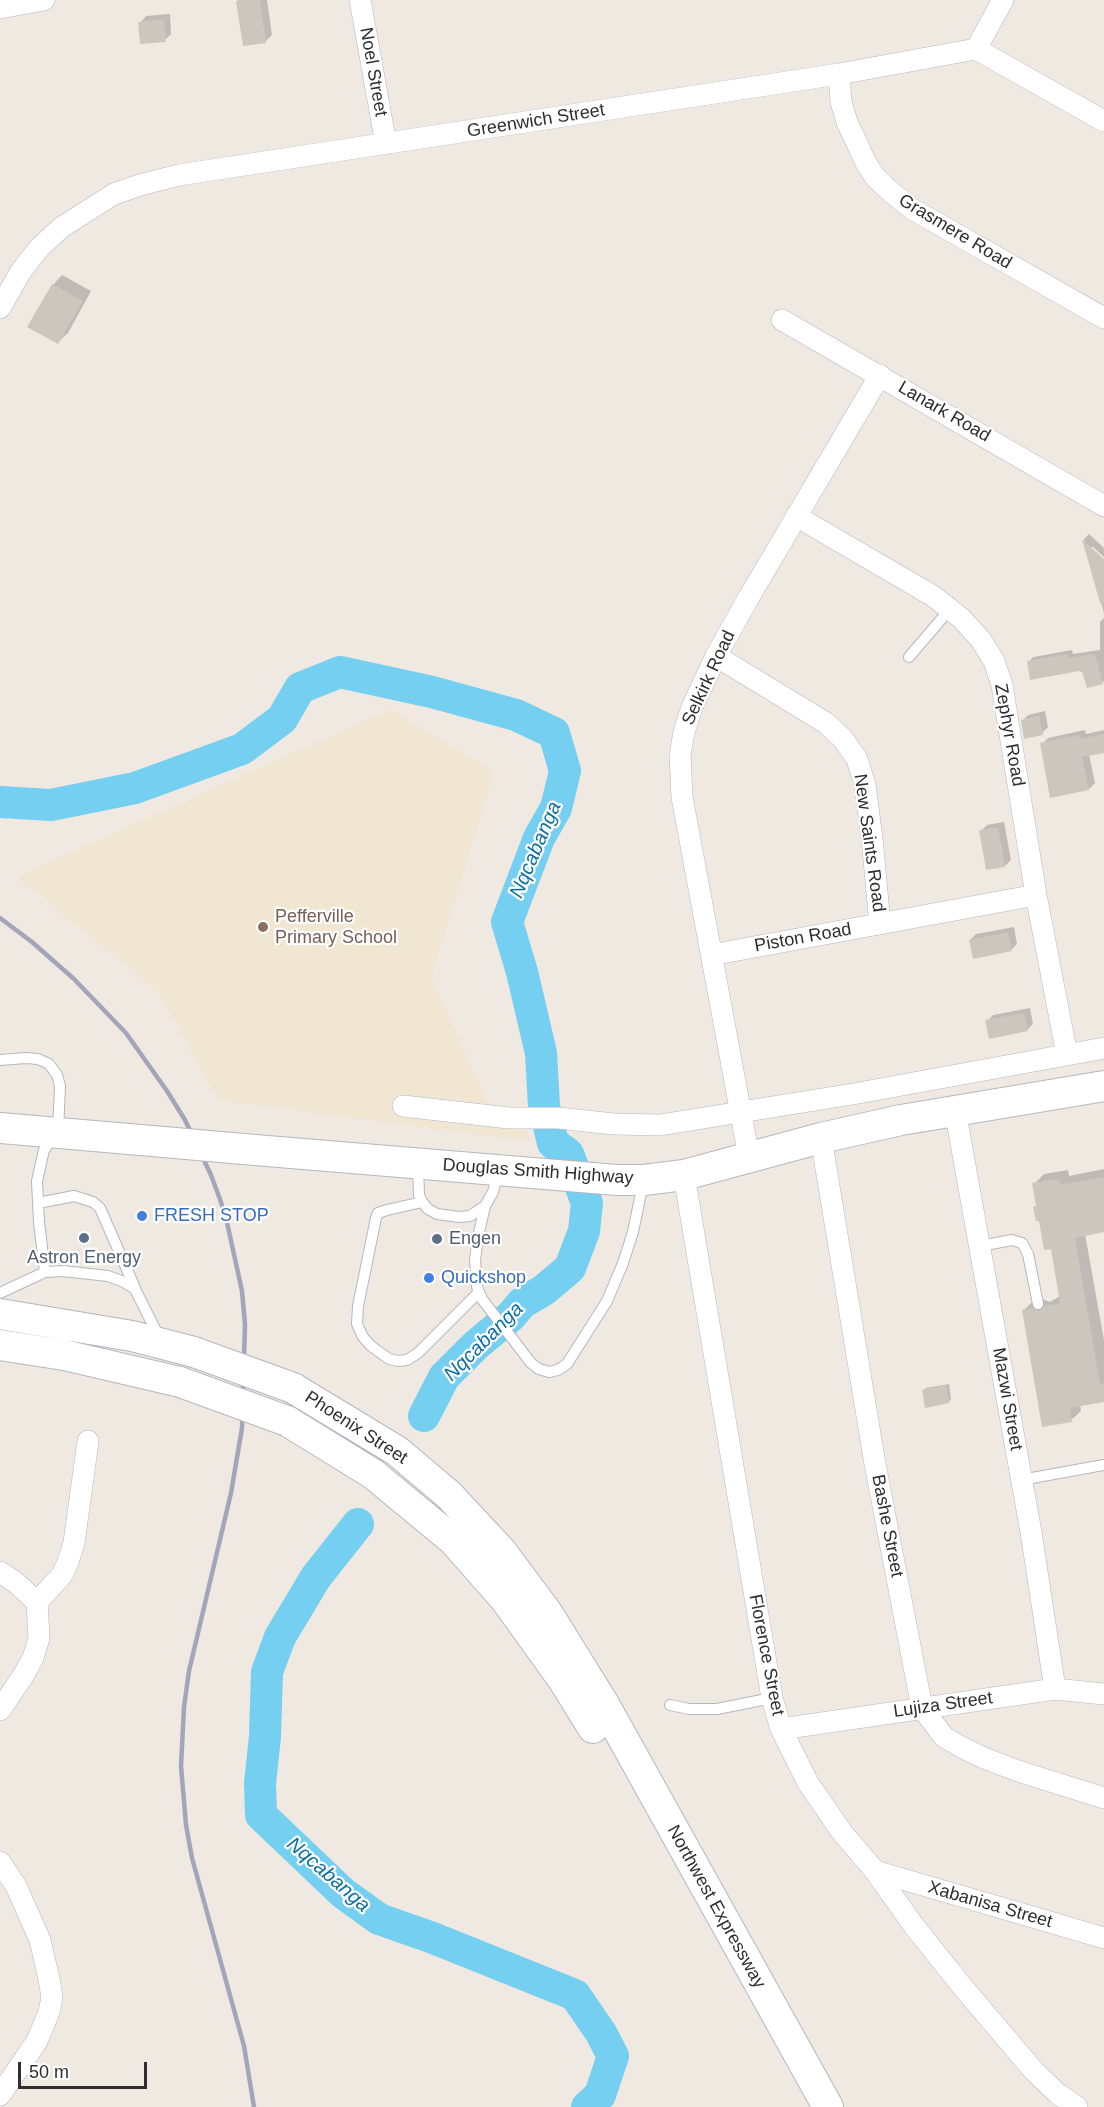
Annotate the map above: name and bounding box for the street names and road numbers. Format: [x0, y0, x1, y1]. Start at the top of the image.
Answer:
street label: Noel Street [355, 26, 391, 118]
street label: Greenwich Street [466, 99, 606, 143]
street label: Grasmere Road [895, 190, 1015, 274]
street label: Lanark Road [894, 377, 994, 447]
street label: Selkirk Road [678, 627, 740, 729]
street label: Zephyr Road [989, 682, 1029, 788]
street label: New Saints Road [849, 773, 889, 913]
street label: Piston Road [753, 919, 853, 957]
street label: Douglas Smith Highway [442, 1155, 634, 1189]
street label: Mazwi Street [987, 1346, 1027, 1452]
street label: Phoenix Street [301, 1387, 411, 1469]
street label: Bashe Street [866, 1473, 908, 1579]
street label: Florence Street [744, 1593, 788, 1717]
street label: Lujiza Street [892, 1687, 994, 1723]
street label: Northwest Expressway [662, 1822, 770, 1992]
street label: Xabanisa Street [925, 1877, 1055, 1933]

